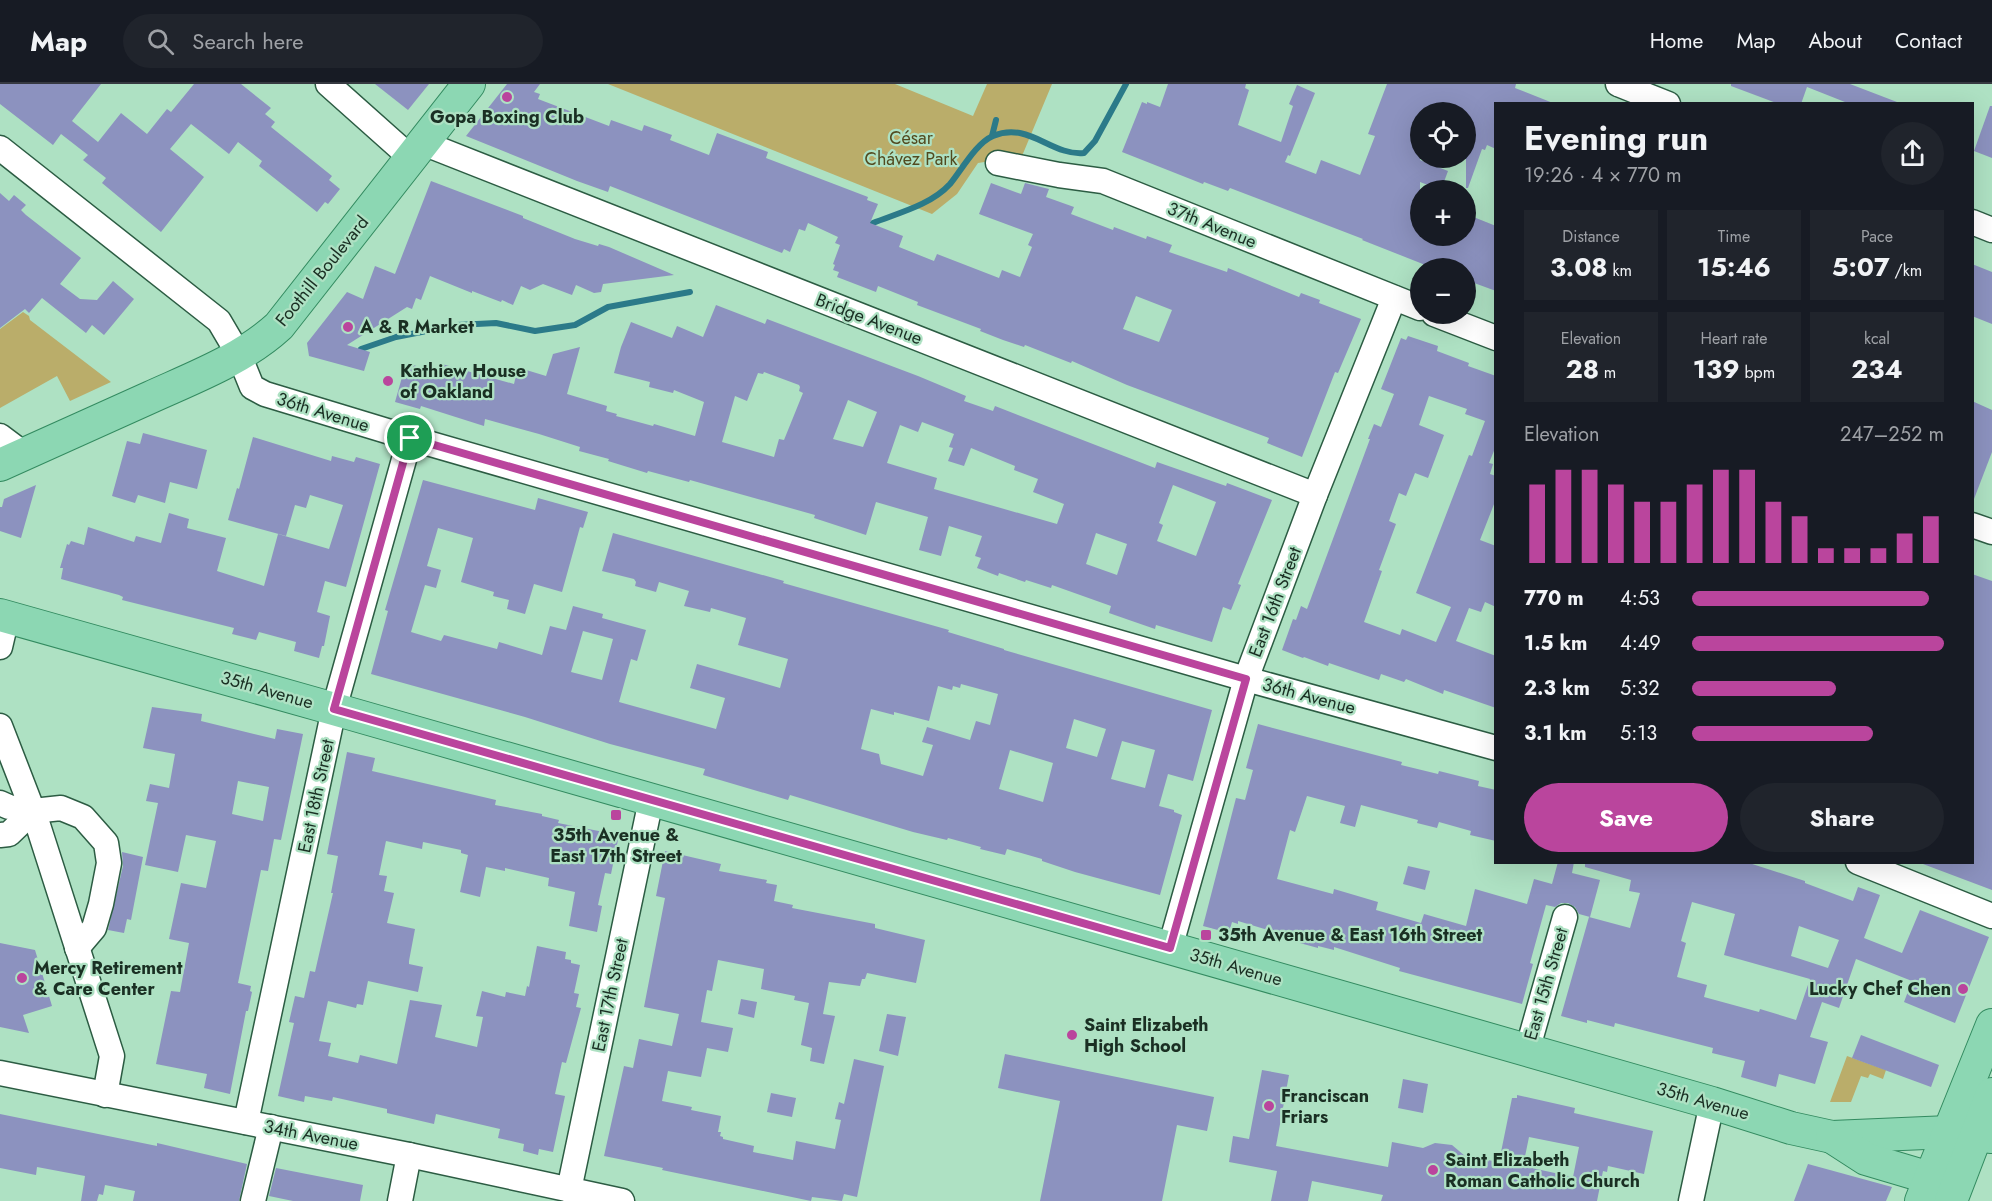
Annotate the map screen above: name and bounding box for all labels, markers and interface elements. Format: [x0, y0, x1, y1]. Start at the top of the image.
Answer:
search box [123, 14, 543, 68]
text: Map [30, 21, 87, 62]
icon: search [144, 25, 177, 58]
text: Search here [192, 25, 304, 57]
text: Home [1650, 26, 1703, 56]
text: Map [1736, 26, 1776, 56]
text: About [1809, 26, 1862, 56]
text: Contact [1895, 26, 1962, 56]
marker: Gopa Boxing Club [500, 90, 514, 104]
map controls [1410, 102, 1476, 324]
button: locate [1410, 102, 1476, 168]
place label: Gopa Boxing Club [430, 104, 584, 130]
text: Evening run [1524, 115, 1708, 162]
button: share [1881, 122, 1944, 185]
park label: César Chávez Park [865, 125, 957, 172]
text: 19:26 · 4 × 770 m [1524, 161, 1682, 190]
button: + [1410, 180, 1476, 246]
street label: 37th Avenue [1163, 195, 1261, 255]
street label: Foothill Boulevard [269, 210, 375, 332]
text: Distance [1562, 225, 1620, 248]
text: Time [1718, 225, 1750, 248]
text: Pace [1861, 225, 1893, 248]
text: 3.08 [1550, 248, 1608, 286]
text: 15:46 [1697, 248, 1771, 286]
text: 5:07 [1832, 248, 1890, 286]
button: − [1410, 258, 1476, 324]
text: km [1608, 259, 1632, 282]
text: /km [1890, 259, 1922, 282]
street label: Bridge Avenue [812, 287, 926, 351]
place label: A & R Market [359, 314, 474, 340]
marker: A & R Market [341, 320, 355, 334]
text: Elevation [1561, 327, 1621, 350]
text: Heart rate [1701, 327, 1767, 350]
text: kcal [1864, 327, 1890, 350]
text: 28 [1566, 350, 1599, 388]
text: 139 [1693, 350, 1740, 388]
text: 234 [1851, 350, 1903, 388]
place label: Kathiew House of Oakland [400, 358, 526, 405]
text: m [1599, 361, 1616, 384]
text: bpm [1740, 361, 1775, 384]
marker: Kathiew House of Oakland [381, 374, 395, 388]
street label: 36th Avenue [274, 386, 372, 438]
pin [384, 412, 435, 463]
text: Elevation [1524, 420, 1599, 449]
text: 247–252 m [1840, 420, 1944, 449]
icon: arrive [393, 421, 426, 454]
street label: East 16th Street [1242, 543, 1308, 661]
text: 770 m [1524, 584, 1584, 613]
text: 4:53 [1620, 584, 1660, 613]
text: 1.5 km [1524, 629, 1587, 658]
text: 4:49 [1620, 629, 1661, 658]
street label: 35th Avenue [218, 664, 316, 716]
street label: 36th Avenue [1260, 671, 1358, 721]
text: 2.3 km [1524, 674, 1590, 703]
text: 5:32 [1620, 674, 1660, 703]
text: 3.1 km [1524, 719, 1587, 748]
text: 5:13 [1620, 719, 1657, 748]
street label: East 18th Street [291, 736, 341, 855]
button: Save [1524, 783, 1728, 852]
button: Share [1740, 783, 1944, 852]
marker: 35th Avenue & East 17th Street [609, 808, 623, 822]
place label: 35th Avenue & East 17th Street [550, 822, 682, 869]
place label: 35th Avenue & East 16th Street [1218, 922, 1483, 948]
street label: East 15th Street [1518, 924, 1575, 1043]
marker: 35th Avenue & East 16th Street [1199, 928, 1213, 942]
street label: East 17th Street [585, 935, 635, 1054]
street label: 35th Avenue [1187, 941, 1285, 993]
place label: Mercy Retirement & Care Center [34, 955, 183, 1002]
marker: Mercy Retirement & Care Center [15, 971, 29, 985]
place label: Lucky Chef Chen [1809, 976, 1951, 1002]
marker: Lucky Chef Chen [1956, 982, 1970, 996]
place label: Saint Elizabeth High School [1084, 1012, 1209, 1059]
marker: Saint Elizabeth High School [1065, 1028, 1079, 1042]
street label: 35th Avenue [1654, 1075, 1752, 1127]
place label: Franciscan Friars [1281, 1083, 1369, 1130]
marker: Franciscan Friars [1262, 1099, 1276, 1113]
street label: 34th Avenue [262, 1113, 360, 1157]
place label: Saint Elizabeth Roman Catholic Church [1445, 1147, 1640, 1194]
marker: Saint Elizabeth Roman Catholic Church [1426, 1163, 1440, 1177]

